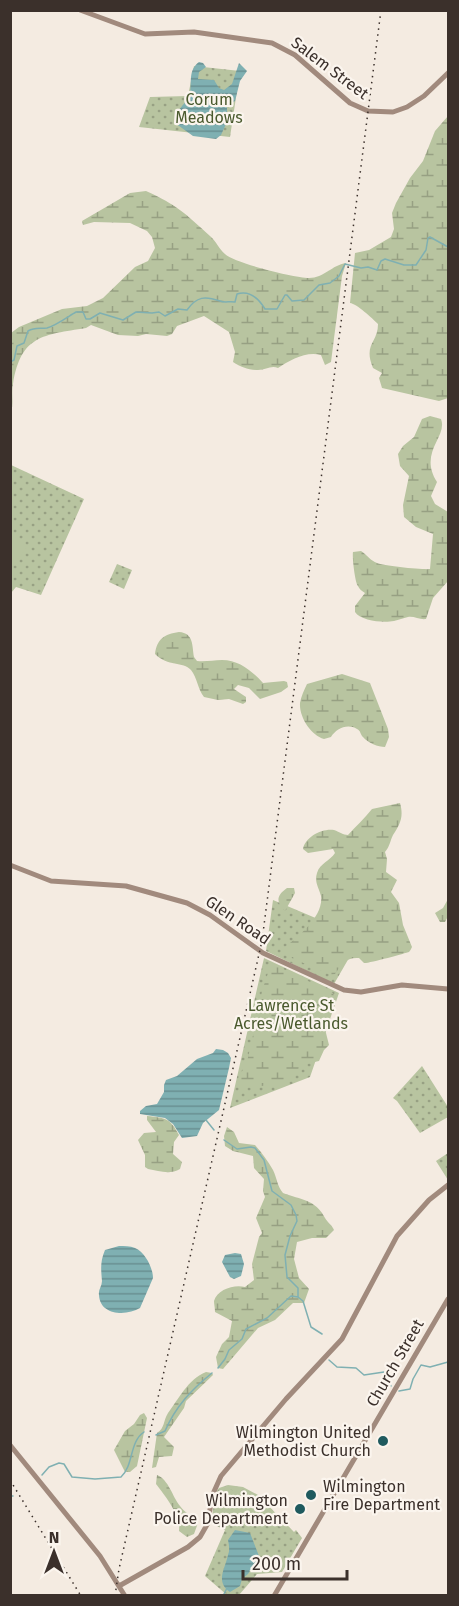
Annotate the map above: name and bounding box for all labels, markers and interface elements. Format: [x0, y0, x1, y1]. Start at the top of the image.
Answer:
street label: Salem Street [288, 33, 373, 103]
park label: Corum Meadows [175, 90, 243, 127]
street label: Glen Road [202, 891, 274, 949]
park label: Lawrence St Acres/Wetlands [234, 996, 348, 1033]
street label: Church Street [362, 1316, 428, 1410]
place label: Wilmington United Methodist Church [236, 1423, 371, 1460]
marker: Wilmington United Methodist Church [376, 1434, 390, 1448]
place label: Wilmington Fire Department [323, 1477, 440, 1514]
marker: Wilmington Fire Department [304, 1488, 318, 1502]
place label: Wilmington Police Department [154, 1491, 288, 1528]
marker: Wilmington Police Department [293, 1502, 307, 1516]
north arrow [24, 1522, 84, 1582]
text: N [49, 1528, 59, 1547]
scale bar [243, 1543, 346, 1581]
text: 200 m [252, 1553, 301, 1575]

